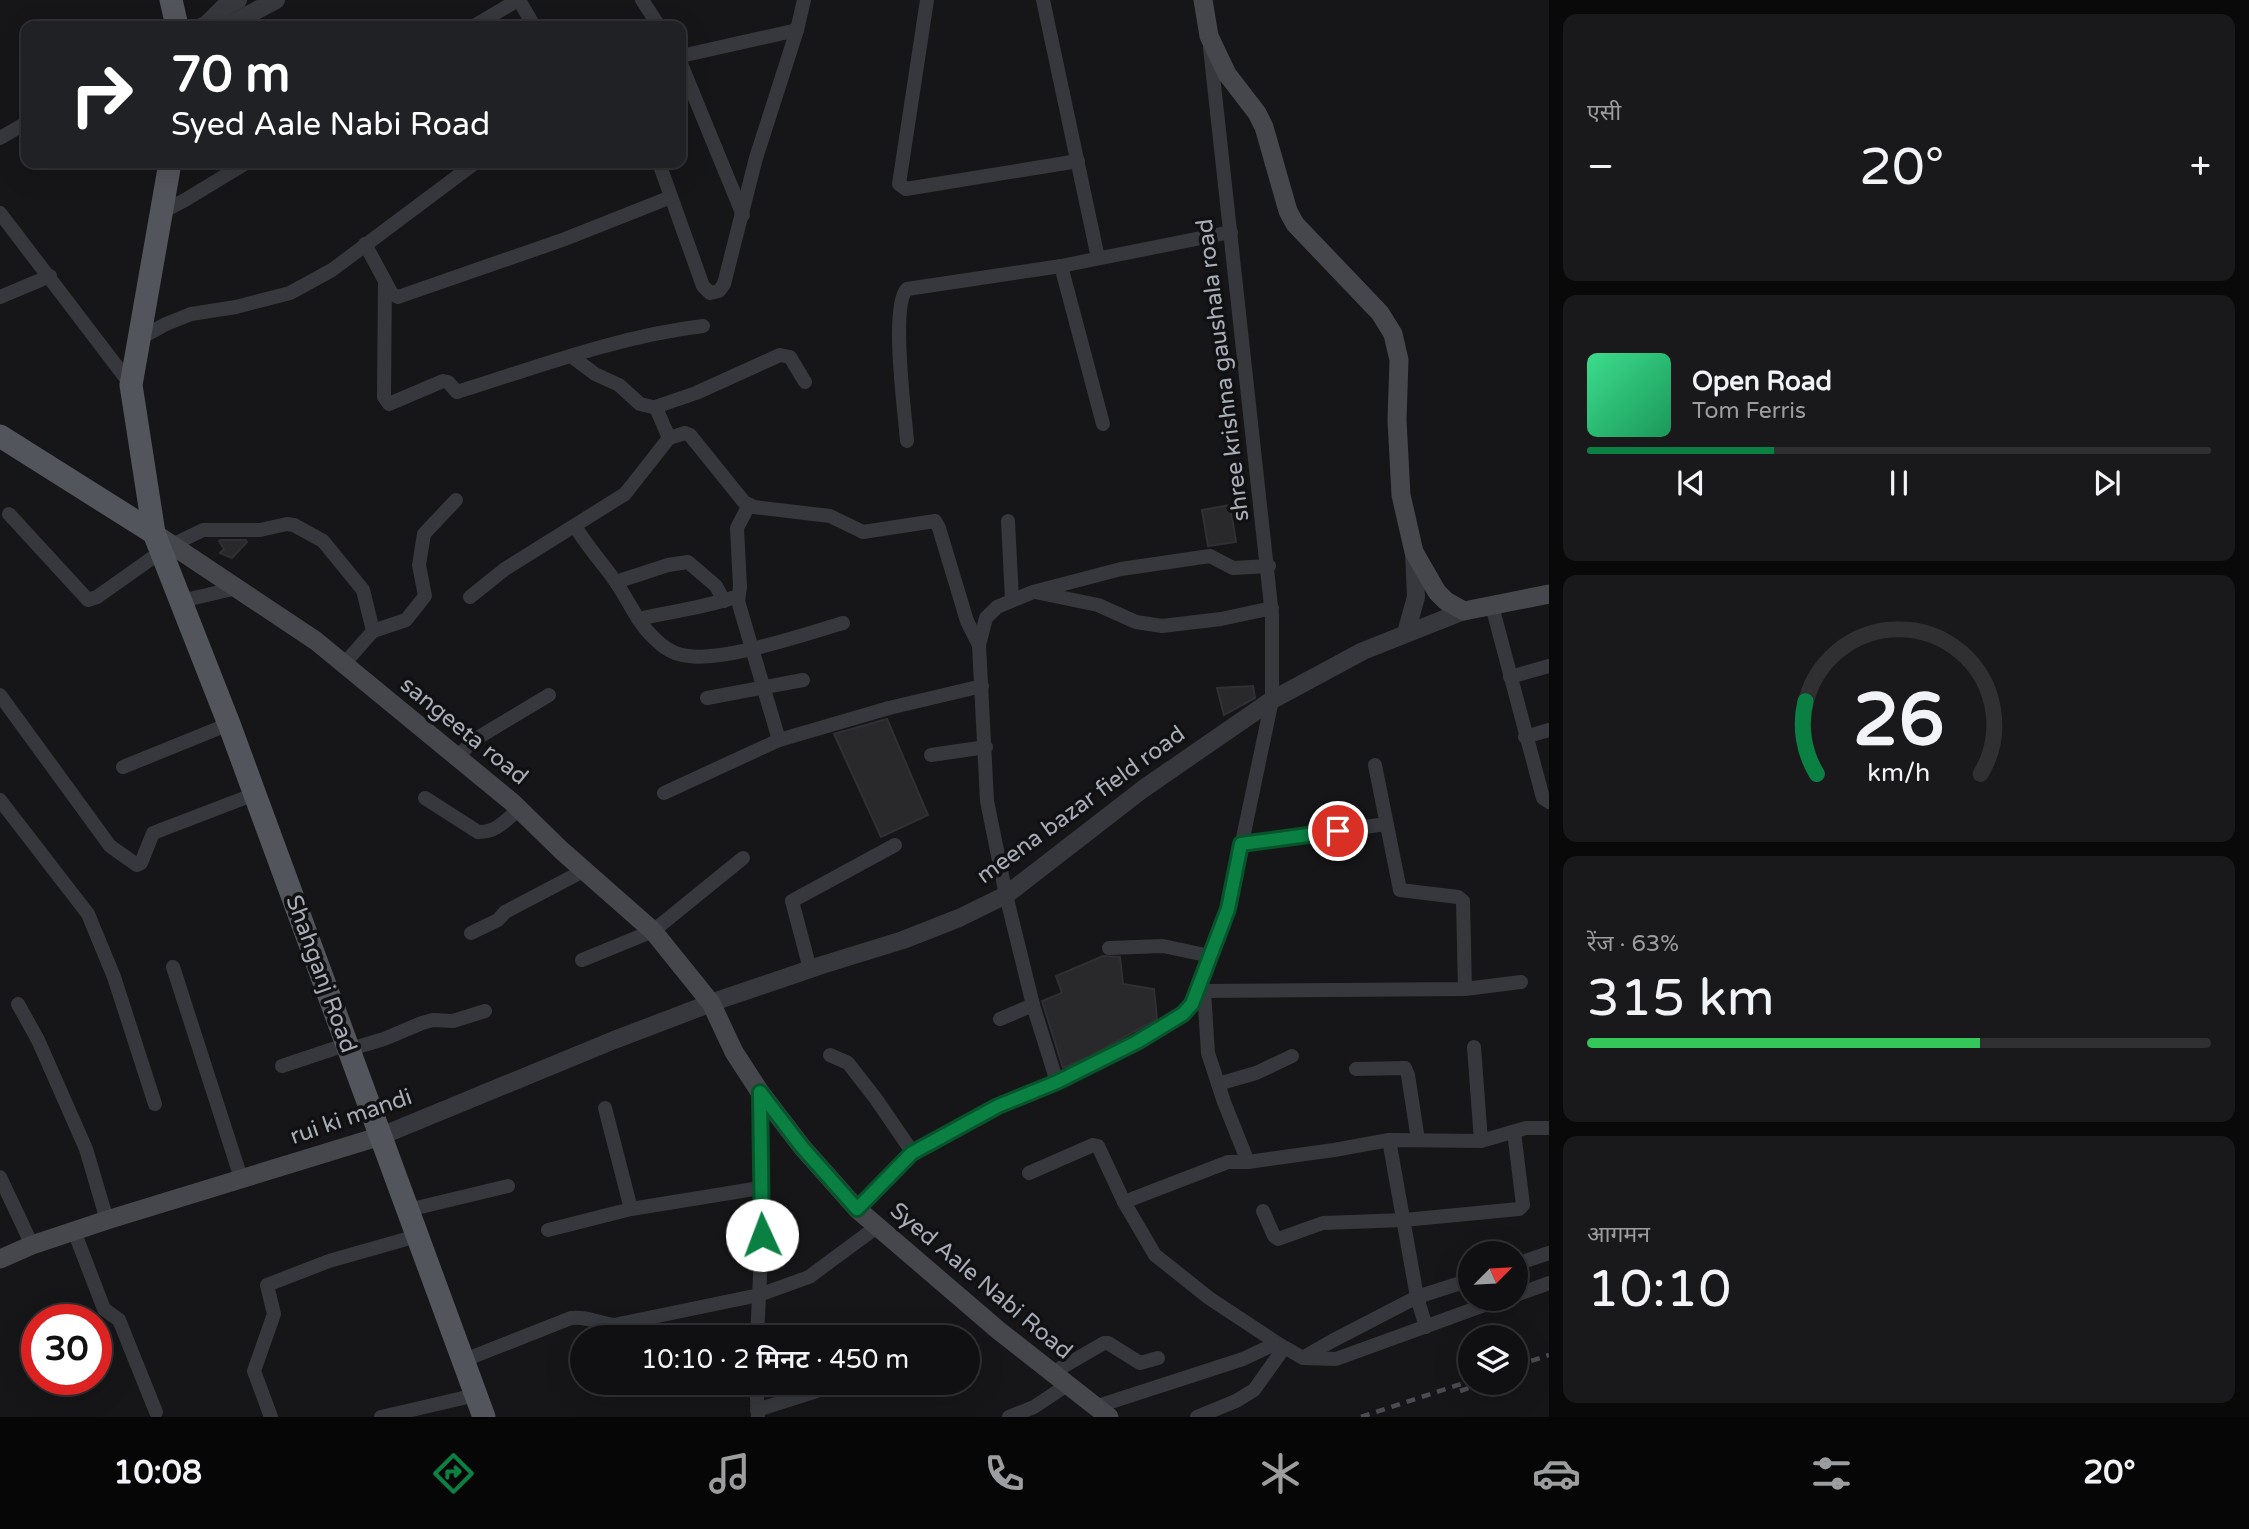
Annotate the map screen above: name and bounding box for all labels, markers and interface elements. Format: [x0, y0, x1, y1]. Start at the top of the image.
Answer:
text: 70 m [171, 46, 290, 105]
icon: right [56, 49, 147, 140]
text: एसी [1587, 99, 1621, 127]
text: Syed Aale Nabi Road [171, 106, 490, 144]
text: 20° [1859, 136, 1944, 199]
text: − [1587, 144, 1614, 190]
text: + [2190, 144, 2211, 190]
street label: shree krishna gaushala road [1191, 217, 1255, 523]
text: Open Road [1692, 366, 1832, 397]
text: Tom Ferris [1692, 397, 1806, 425]
icon: previous [1672, 464, 1710, 502]
icon: pause [1880, 464, 1918, 502]
icon: next [2088, 464, 2126, 502]
street label: sangeeta road [395, 671, 533, 791]
text: 26 [1853, 678, 1945, 766]
street label: meena bazar field road [971, 720, 1191, 890]
text: km/h [1868, 758, 1930, 788]
pin [1308, 801, 1368, 861]
icon: arrive [1319, 812, 1357, 850]
street label: Shahganj Road [279, 891, 363, 1057]
text: रेंज · 63% [1587, 930, 1679, 958]
text: 315 km [1587, 967, 1775, 1030]
street label: rui ki mandi [286, 1083, 416, 1151]
street label: Syed Aale Nabi Road [884, 1197, 1078, 1365]
position arrow [725, 1198, 799, 1272]
text: आगमन [1587, 1221, 1650, 1249]
north arrow [1458, 1241, 1528, 1311]
map controls [1458, 1241, 1528, 1395]
text: 10:10 [1587, 1258, 1731, 1321]
speed limit sign: 30 [21, 1304, 112, 1395]
button: layers [1458, 1325, 1528, 1395]
text: 10:10 · 2 मिनट · 450 m [641, 1344, 909, 1375]
icon: directions [429, 1449, 478, 1498]
icon: music [705, 1449, 754, 1498]
icon: phone [980, 1449, 1029, 1498]
icon: climate [1256, 1449, 1305, 1498]
icon: car [1532, 1449, 1581, 1498]
icon: filters [1807, 1449, 1856, 1498]
text: 10:08 [113, 1454, 202, 1492]
text: 20° [2083, 1454, 2136, 1492]

